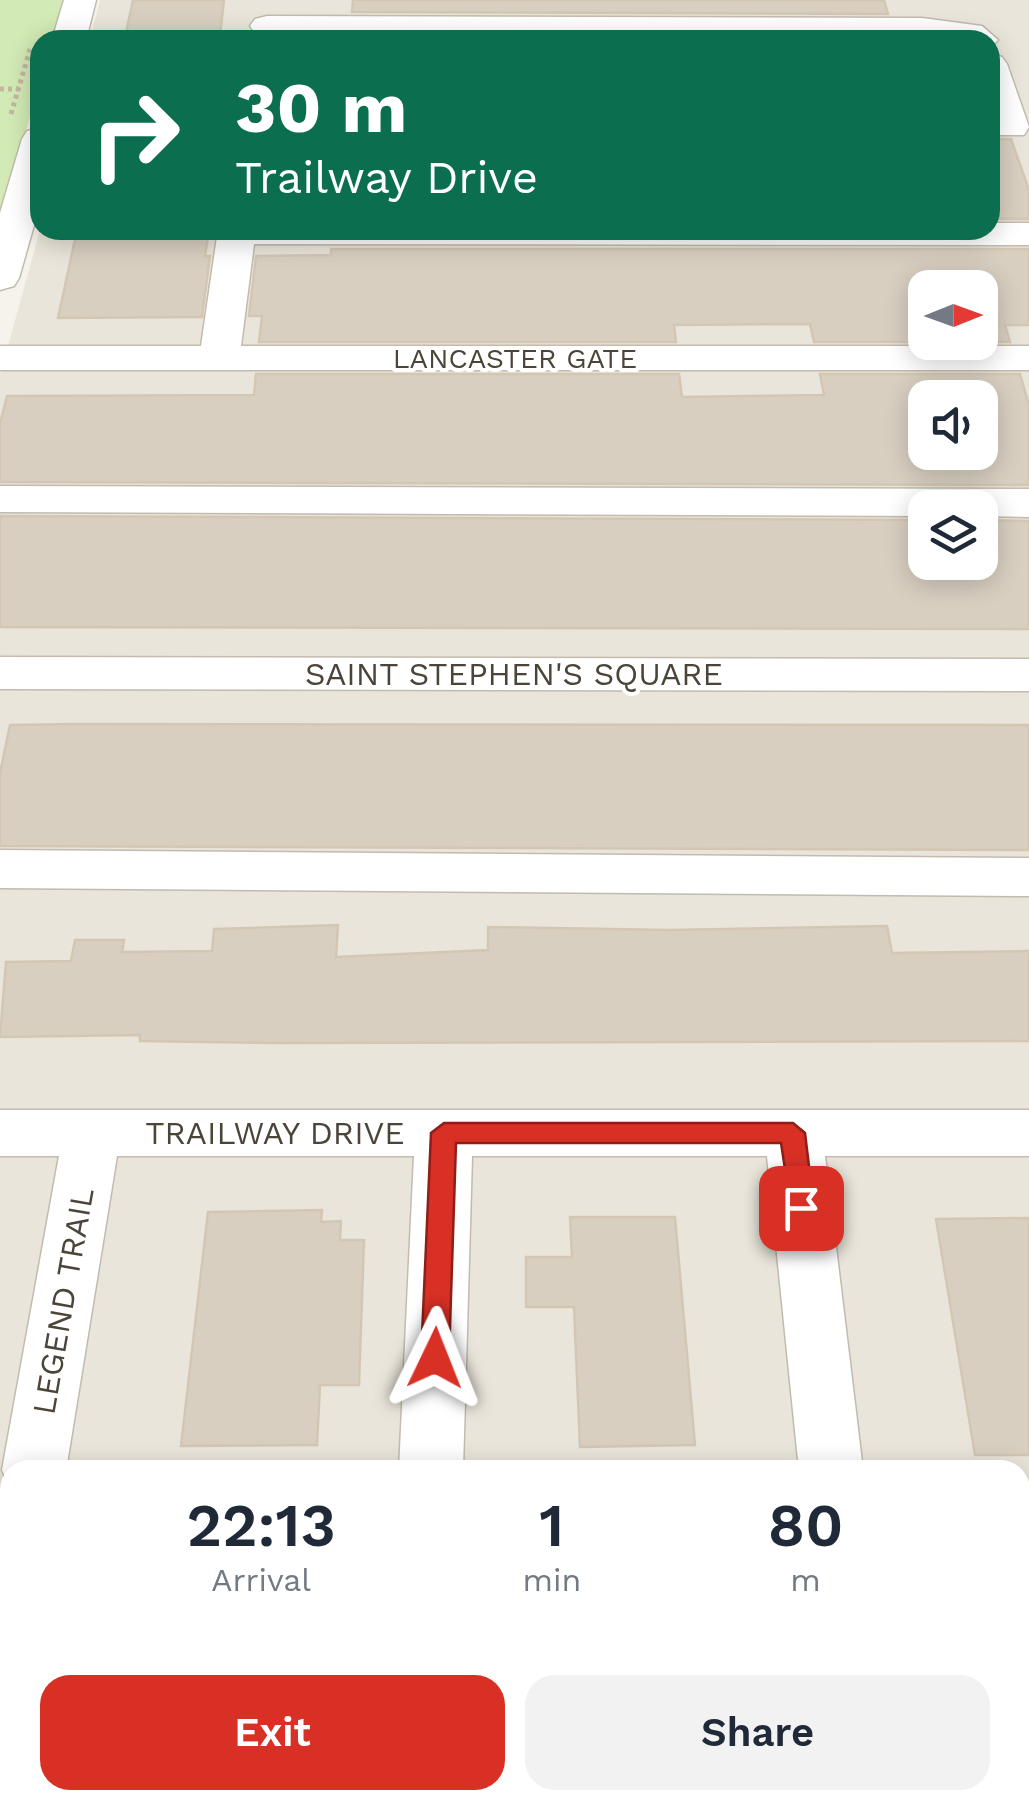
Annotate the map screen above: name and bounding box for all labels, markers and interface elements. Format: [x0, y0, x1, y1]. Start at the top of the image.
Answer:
text: 30 m [235, 67, 407, 149]
icon: right [70, 70, 200, 200]
text: Trailway Drive [235, 151, 538, 204]
north arrow [908, 270, 998, 360]
map controls [908, 270, 998, 580]
street label: LANCASTER GATE [393, 342, 637, 375]
button: sound [908, 380, 998, 470]
button: layers [908, 490, 998, 580]
street label: SAINT STEPHEN'S SQUARE [305, 655, 723, 693]
street label: TRAILWAY DRIVE [145, 1114, 405, 1152]
pin [759, 1166, 844, 1251]
icon: arrive [774, 1181, 829, 1236]
street label: LEGEND TRAIL [24, 1185, 102, 1417]
position arrow [383, 1306, 487, 1410]
text: 22:13 [187, 1490, 336, 1561]
text: 1 [539, 1490, 564, 1561]
text: 80 [768, 1490, 843, 1561]
text: Arrival [211, 1561, 311, 1599]
text: min [522, 1561, 581, 1599]
text: m [790, 1561, 821, 1599]
button: Exit [40, 1675, 505, 1790]
button: Share [525, 1675, 990, 1790]

